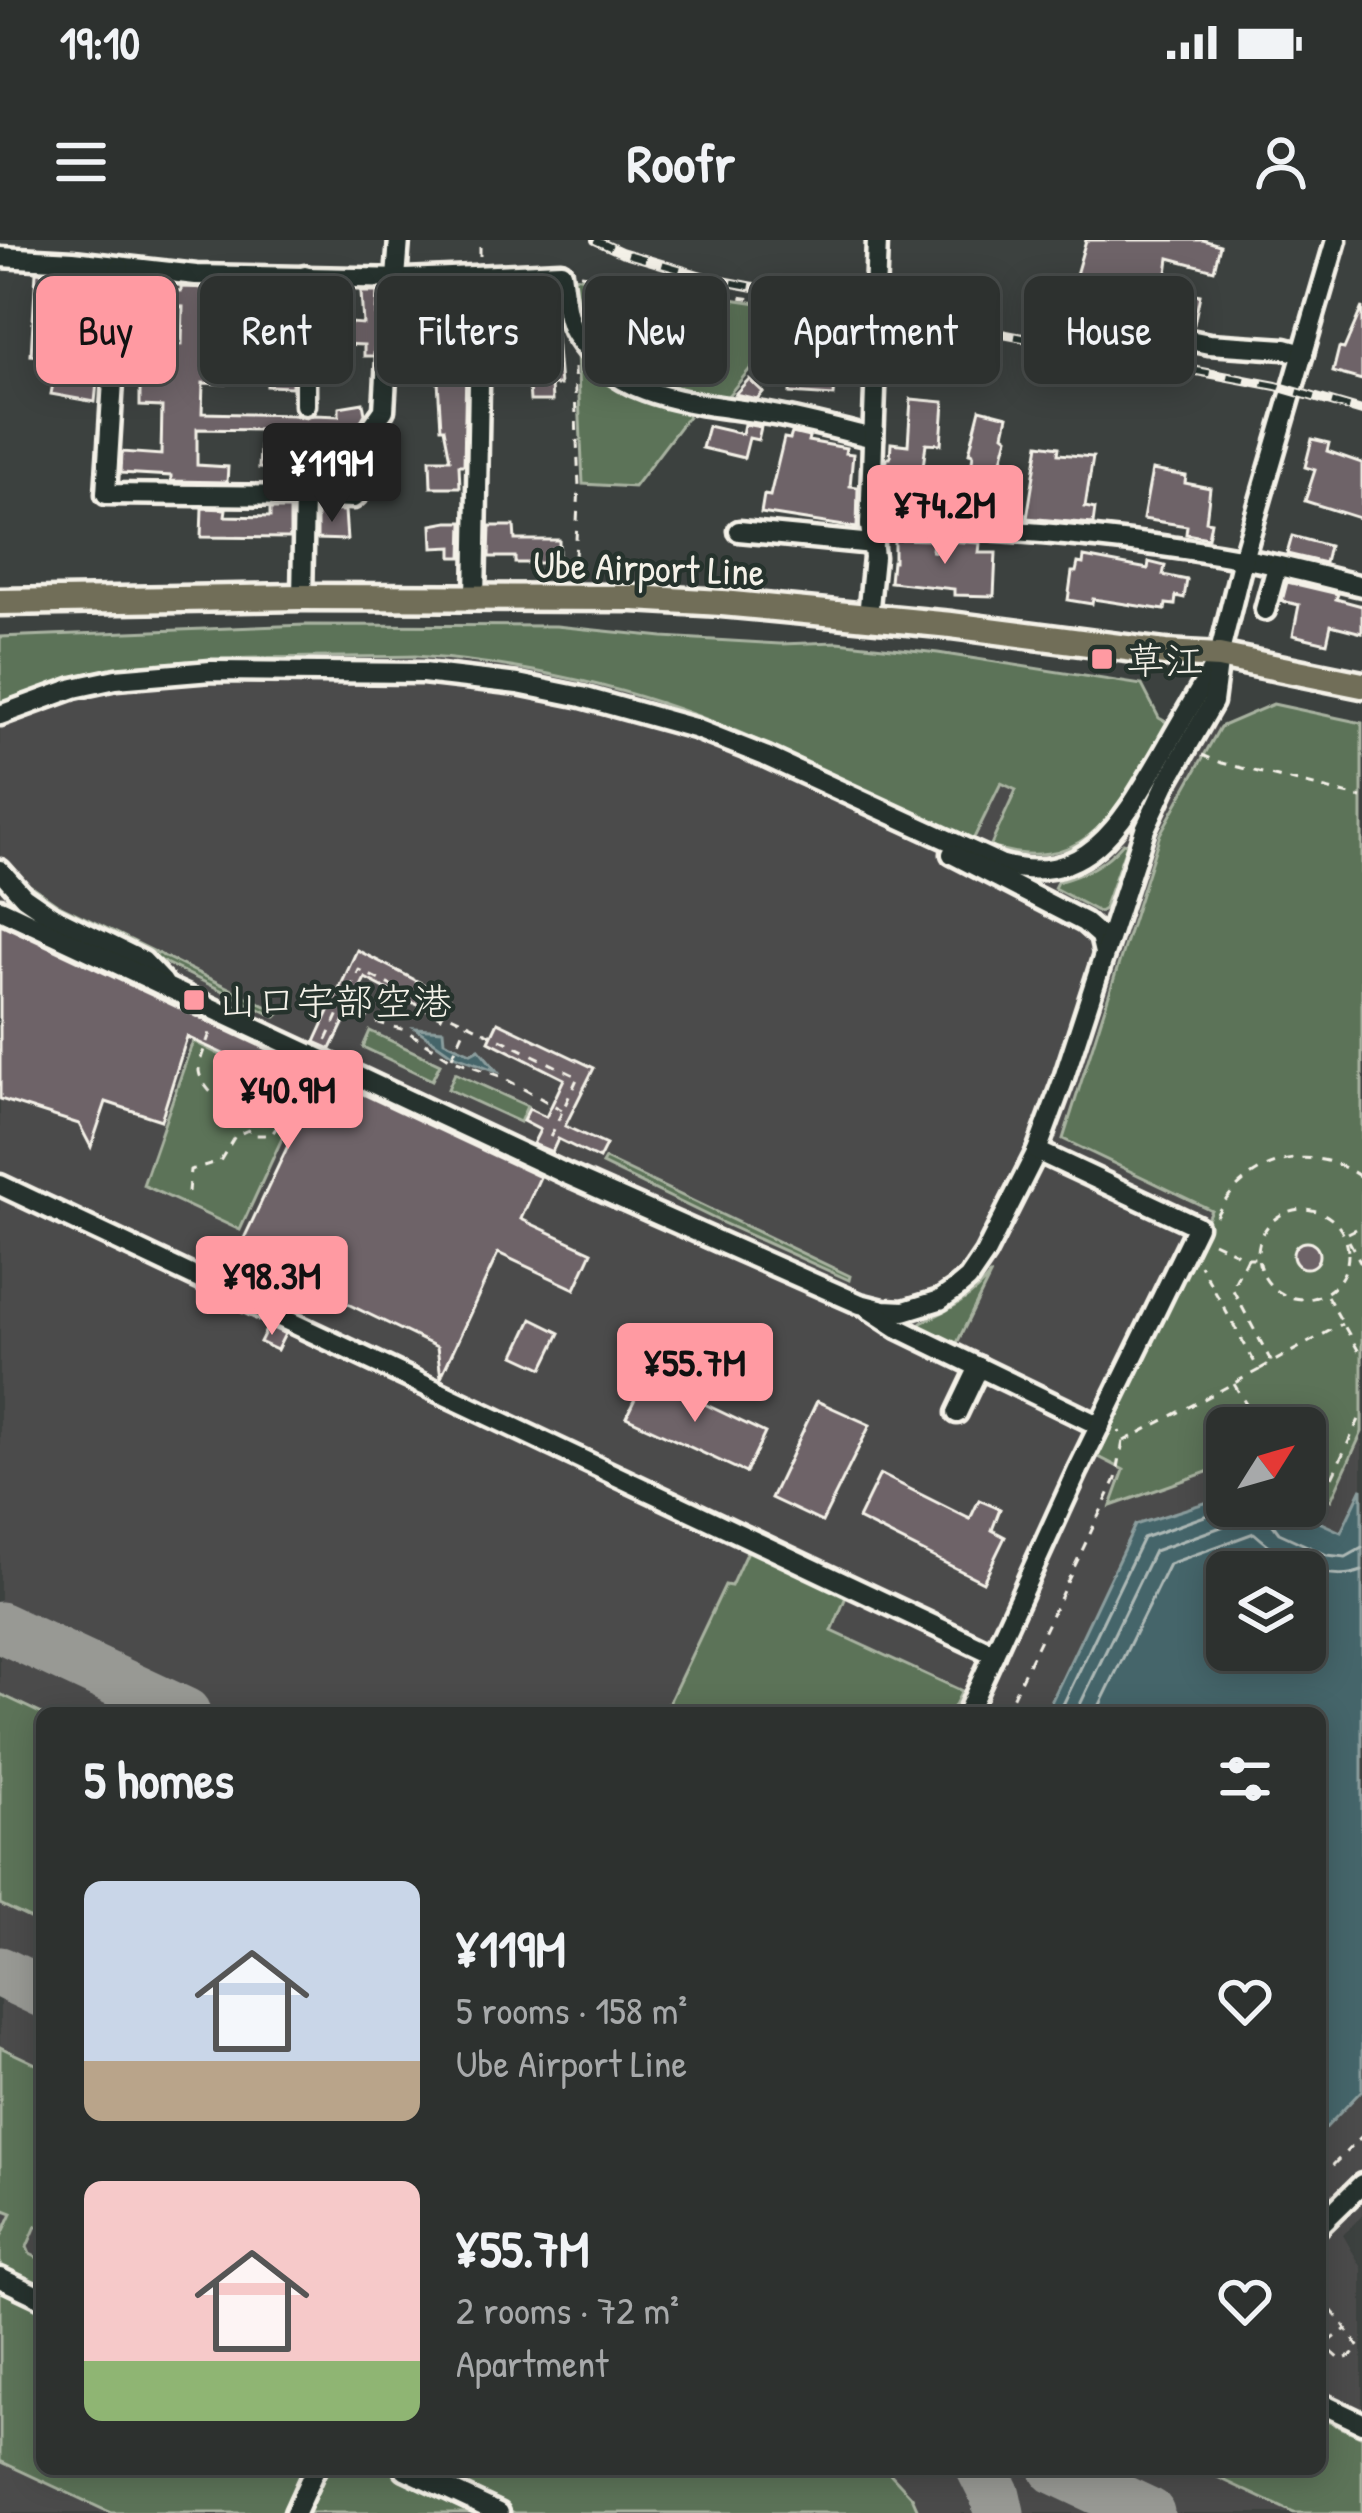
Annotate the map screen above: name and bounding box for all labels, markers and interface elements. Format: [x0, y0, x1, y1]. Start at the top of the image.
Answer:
text: 19:10 [60, 12, 140, 73]
text: Roofr [627, 126, 735, 199]
icon: menu [48, 129, 114, 195]
icon: person [1248, 129, 1314, 195]
chip: Buy [36, 276, 176, 384]
chip: Rent [200, 276, 353, 384]
chip: Filters [377, 276, 561, 384]
chip: New [585, 276, 727, 384]
chip: Apartment [751, 276, 1000, 384]
chip: House [1024, 276, 1194, 384]
pin: ¥119M [248, 423, 416, 525]
text: ¥119M [290, 435, 374, 488]
pin: ¥74.2M [847, 465, 1043, 567]
text: ¥74.2M [894, 477, 996, 530]
street label: Ube Airport Line [533, 536, 765, 598]
place label: 草江 [1126, 633, 1204, 686]
marker: 草江 [1089, 646, 1115, 672]
place label: 山口宇部空港 [218, 974, 452, 1027]
marker: 山口宇部空港 [181, 987, 207, 1013]
pin: ¥40.9M [190, 1050, 386, 1152]
text: ¥40.9M [240, 1062, 336, 1115]
pin: ¥98.3M [174, 1236, 370, 1338]
text: ¥98.3M [223, 1248, 321, 1301]
pin: ¥55.7M [597, 1323, 793, 1425]
text: ¥55.7M [644, 1335, 746, 1388]
north arrow [1206, 1407, 1326, 1527]
map controls [1206, 1407, 1326, 1671]
button: layers [1206, 1551, 1326, 1671]
text: 5 homes [84, 1745, 234, 1814]
icon: filters [1212, 1746, 1278, 1812]
text: ¥119M [456, 1914, 566, 1983]
icon: home [180, 1929, 324, 2073]
icon: heart [1212, 1968, 1278, 2034]
text: 5 rooms · 158 m² [456, 1983, 687, 2036]
text: Ube Airport Line [456, 2036, 687, 2089]
text: ¥55.7M [456, 2214, 589, 2283]
icon: home [180, 2229, 324, 2373]
icon: heart [1212, 2268, 1278, 2334]
text: 2 rooms · 72 m² [456, 2283, 679, 2336]
text: Apartment [456, 2336, 609, 2389]

